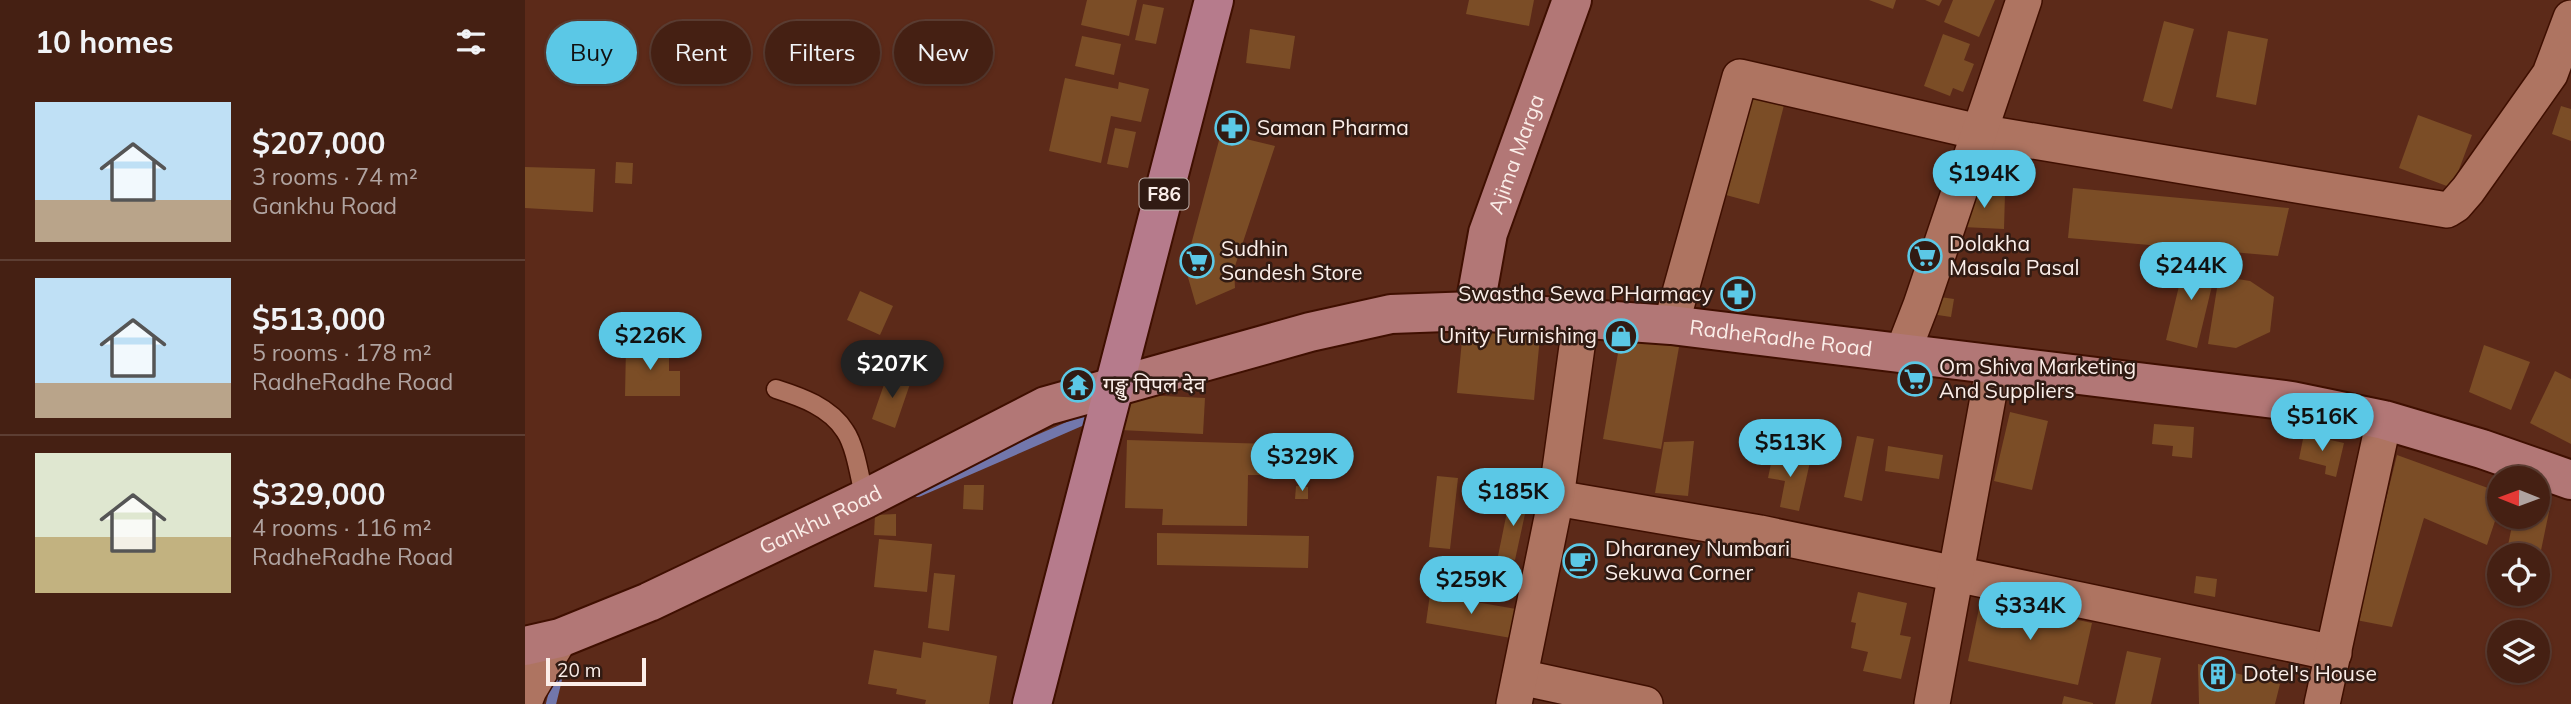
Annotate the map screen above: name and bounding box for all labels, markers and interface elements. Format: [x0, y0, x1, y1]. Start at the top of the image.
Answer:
chip: Buy [546, 21, 637, 84]
chip: Rent [651, 21, 751, 84]
chip: Filters [765, 21, 880, 84]
chip: New [894, 21, 993, 84]
text: 10 homes [35, 23, 174, 61]
icon: filters [452, 23, 490, 61]
street label: Ajima Marga [1482, 90, 1549, 217]
pharmacy icon: Saman Pharma [1213, 109, 1251, 147]
place label: Saman Pharma [1257, 114, 1409, 140]
text: $207,000 [252, 124, 385, 162]
icon: home [91, 130, 175, 214]
pin: $194K [1935, 150, 2033, 210]
text: $194K [1949, 158, 2019, 187]
text: 3 rooms · 74 m² [252, 162, 418, 191]
road number: F86 [1139, 178, 1189, 210]
text: Gankhu Road [252, 191, 397, 220]
place label: Dolakha Masala Pasal [1949, 230, 2080, 280]
place label: Sudhin Sandesh Store [1221, 235, 1362, 285]
supermarket icon: Dolakha Masala Pasal [1906, 237, 1944, 275]
supermarket icon: Sudhin Sandesh Store [1178, 242, 1216, 280]
pin: $244K [2142, 243, 2240, 302]
text: $244K [2156, 250, 2226, 279]
pharmacy icon: Swastha Sewa PHarmacy [1719, 275, 1757, 313]
place label: Swastha Sewa PHarmacy [1458, 280, 1713, 306]
text: $513,000 [252, 300, 385, 338]
icon: home [91, 306, 175, 390]
pin: $226K [601, 312, 699, 372]
street label: RadheRadhe Road [1688, 313, 1874, 362]
shop icon: Unity Furnishing [1602, 317, 1640, 355]
text: $226K [615, 320, 685, 349]
place label: Unity Furnishing [1439, 322, 1597, 348]
text: 5 rooms · 178 m² [252, 338, 432, 367]
pin: $207K [843, 340, 941, 400]
text: $207K [857, 348, 927, 377]
place label: Om Shiva Marketing And Suppliers [1939, 353, 2136, 403]
supermarket icon: Om Shiva Marketing And Suppliers [1896, 360, 1934, 398]
temple icon: गङ्खु पिपल देव [1059, 366, 1097, 404]
text: RadheRadhe Road [252, 367, 453, 396]
place label: गङ्खु पिपल देव [1103, 371, 1206, 401]
pin: $516K [2273, 393, 2371, 453]
text: $516K [2287, 401, 2357, 430]
pin: $513K [1741, 420, 1839, 479]
text: $513K [1755, 427, 1825, 456]
pin: $329K [1253, 434, 1351, 493]
text: $329K [1267, 441, 1337, 470]
north arrow [2487, 466, 2550, 528]
map controls [2487, 466, 2550, 683]
pin: $185K [1464, 468, 1562, 528]
text: $329,000 [252, 475, 385, 513]
text: $185K [1478, 476, 1548, 505]
street label: Gankhu Road [755, 479, 886, 560]
icon: home [91, 481, 175, 565]
text: 4 rooms · 116 m² [252, 513, 432, 542]
place label: Dharaney Numbari Sekuwa Corner [1605, 535, 1790, 585]
text: RadheRadhe Road [252, 542, 453, 571]
cafe icon: Dharaney Numbari Sekuwa Corner [1561, 542, 1599, 580]
button: locate [2487, 543, 2550, 606]
pin: $259K [1422, 556, 1520, 616]
text: $259K [1436, 564, 1506, 593]
pin: $334K [1981, 582, 2079, 642]
text: $334K [1995, 590, 2065, 619]
button: layers [2487, 620, 2550, 683]
scale bar [546, 655, 646, 687]
building icon: Dotel's House [2199, 655, 2237, 693]
text: 20 m [557, 658, 601, 682]
place label: Dotel's House [2243, 660, 2377, 686]

